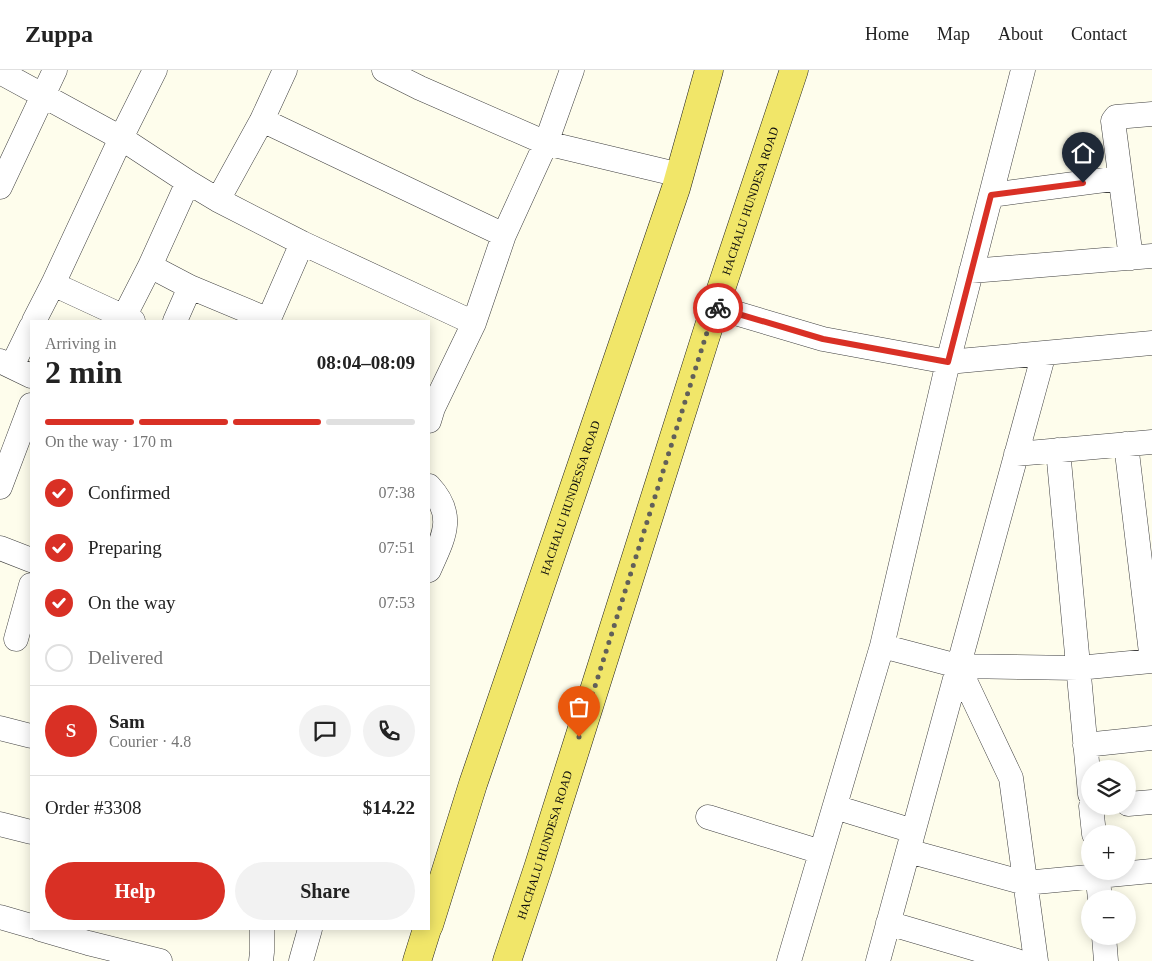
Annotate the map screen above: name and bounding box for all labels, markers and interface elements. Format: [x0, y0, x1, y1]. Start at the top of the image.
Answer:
text: Zuppa [25, 21, 93, 47]
text: Home [865, 24, 909, 44]
text: Map [937, 24, 970, 44]
text: About [998, 24, 1043, 44]
text: Contact [1071, 24, 1127, 44]
street label: HACHALU HUNDESA ROAD [719, 125, 782, 277]
pin [1062, 132, 1104, 183]
icon: home [1069, 139, 1097, 167]
courier [693, 283, 743, 333]
icon: bike [704, 294, 732, 322]
text: Arriving in [45, 335, 117, 352]
text: 08:04–08:09 [317, 352, 415, 373]
text: 2 min [45, 354, 122, 390]
street label: HACHALU HUNDESSA ROAD [538, 419, 603, 577]
text: On the way · 170 m [45, 433, 173, 450]
icon: check [45, 479, 73, 507]
text: Confirmed [88, 482, 170, 503]
text: 07:38 [379, 484, 415, 501]
icon: check [45, 534, 73, 562]
text: Preparing [88, 537, 162, 558]
text: 07:51 [379, 539, 415, 556]
icon: check [45, 589, 73, 617]
text: On the way [88, 592, 176, 613]
text: 07:53 [379, 594, 415, 611]
text: Delivered [88, 647, 163, 668]
pin [558, 686, 600, 737]
icon: bag [565, 693, 593, 721]
button: chat [299, 705, 351, 757]
button: phone [363, 705, 415, 757]
text: Sam [109, 711, 145, 732]
text: S [66, 720, 76, 741]
text: Courier · 4.8 [109, 733, 191, 750]
map controls [1081, 760, 1136, 945]
button: layers [1081, 760, 1136, 815]
street label: HACHALU HUNDESA ROAD [514, 769, 575, 921]
text: Order #3308 [45, 797, 142, 818]
text: $14.22 [363, 797, 415, 818]
button: + [1081, 825, 1136, 880]
button: Help [45, 862, 225, 920]
button: Share [235, 862, 415, 920]
button: − [1081, 890, 1136, 945]

